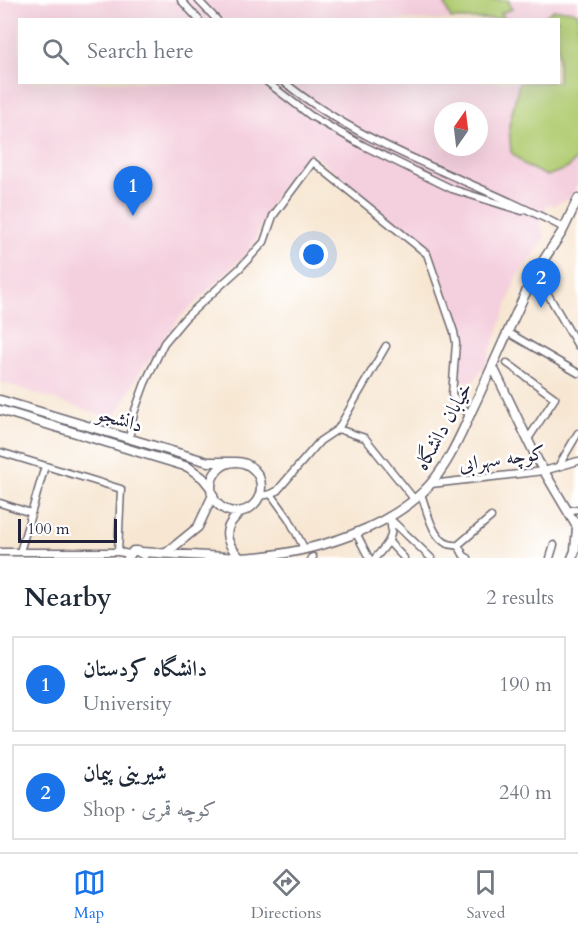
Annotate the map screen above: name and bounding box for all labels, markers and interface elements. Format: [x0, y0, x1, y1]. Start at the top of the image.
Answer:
search box [18, 18, 560, 84]
icon: search [39, 35, 72, 68]
text: Search here [87, 36, 194, 66]
north arrow [434, 102, 488, 156]
pin: 1 [114, 166, 152, 216]
your location [299, 240, 328, 269]
pin: 2 [522, 258, 560, 308]
street label: خیابان دانشگاه [408, 377, 479, 475]
street label: دانشجو [92, 400, 146, 439]
street label: کوچه سهرابی [457, 439, 547, 479]
scale bar [18, 516, 117, 544]
text: 100 m [27, 518, 69, 540]
text: Nearby [24, 580, 112, 615]
text: 2 results [486, 584, 554, 611]
text: دانشگاه کردستان [83, 654, 207, 684]
text: 1 [40, 671, 51, 698]
text: 190 m [499, 671, 552, 698]
text: University [83, 690, 172, 717]
text: شیرینی پیمان [83, 758, 167, 788]
text: 2 [40, 779, 51, 806]
text: 240 m [499, 779, 552, 806]
text: Shop · کوچه قمری [83, 796, 216, 823]
tab: Map [73, 866, 106, 924]
tab: Directions [251, 866, 321, 924]
tab: Saved [467, 866, 505, 924]

